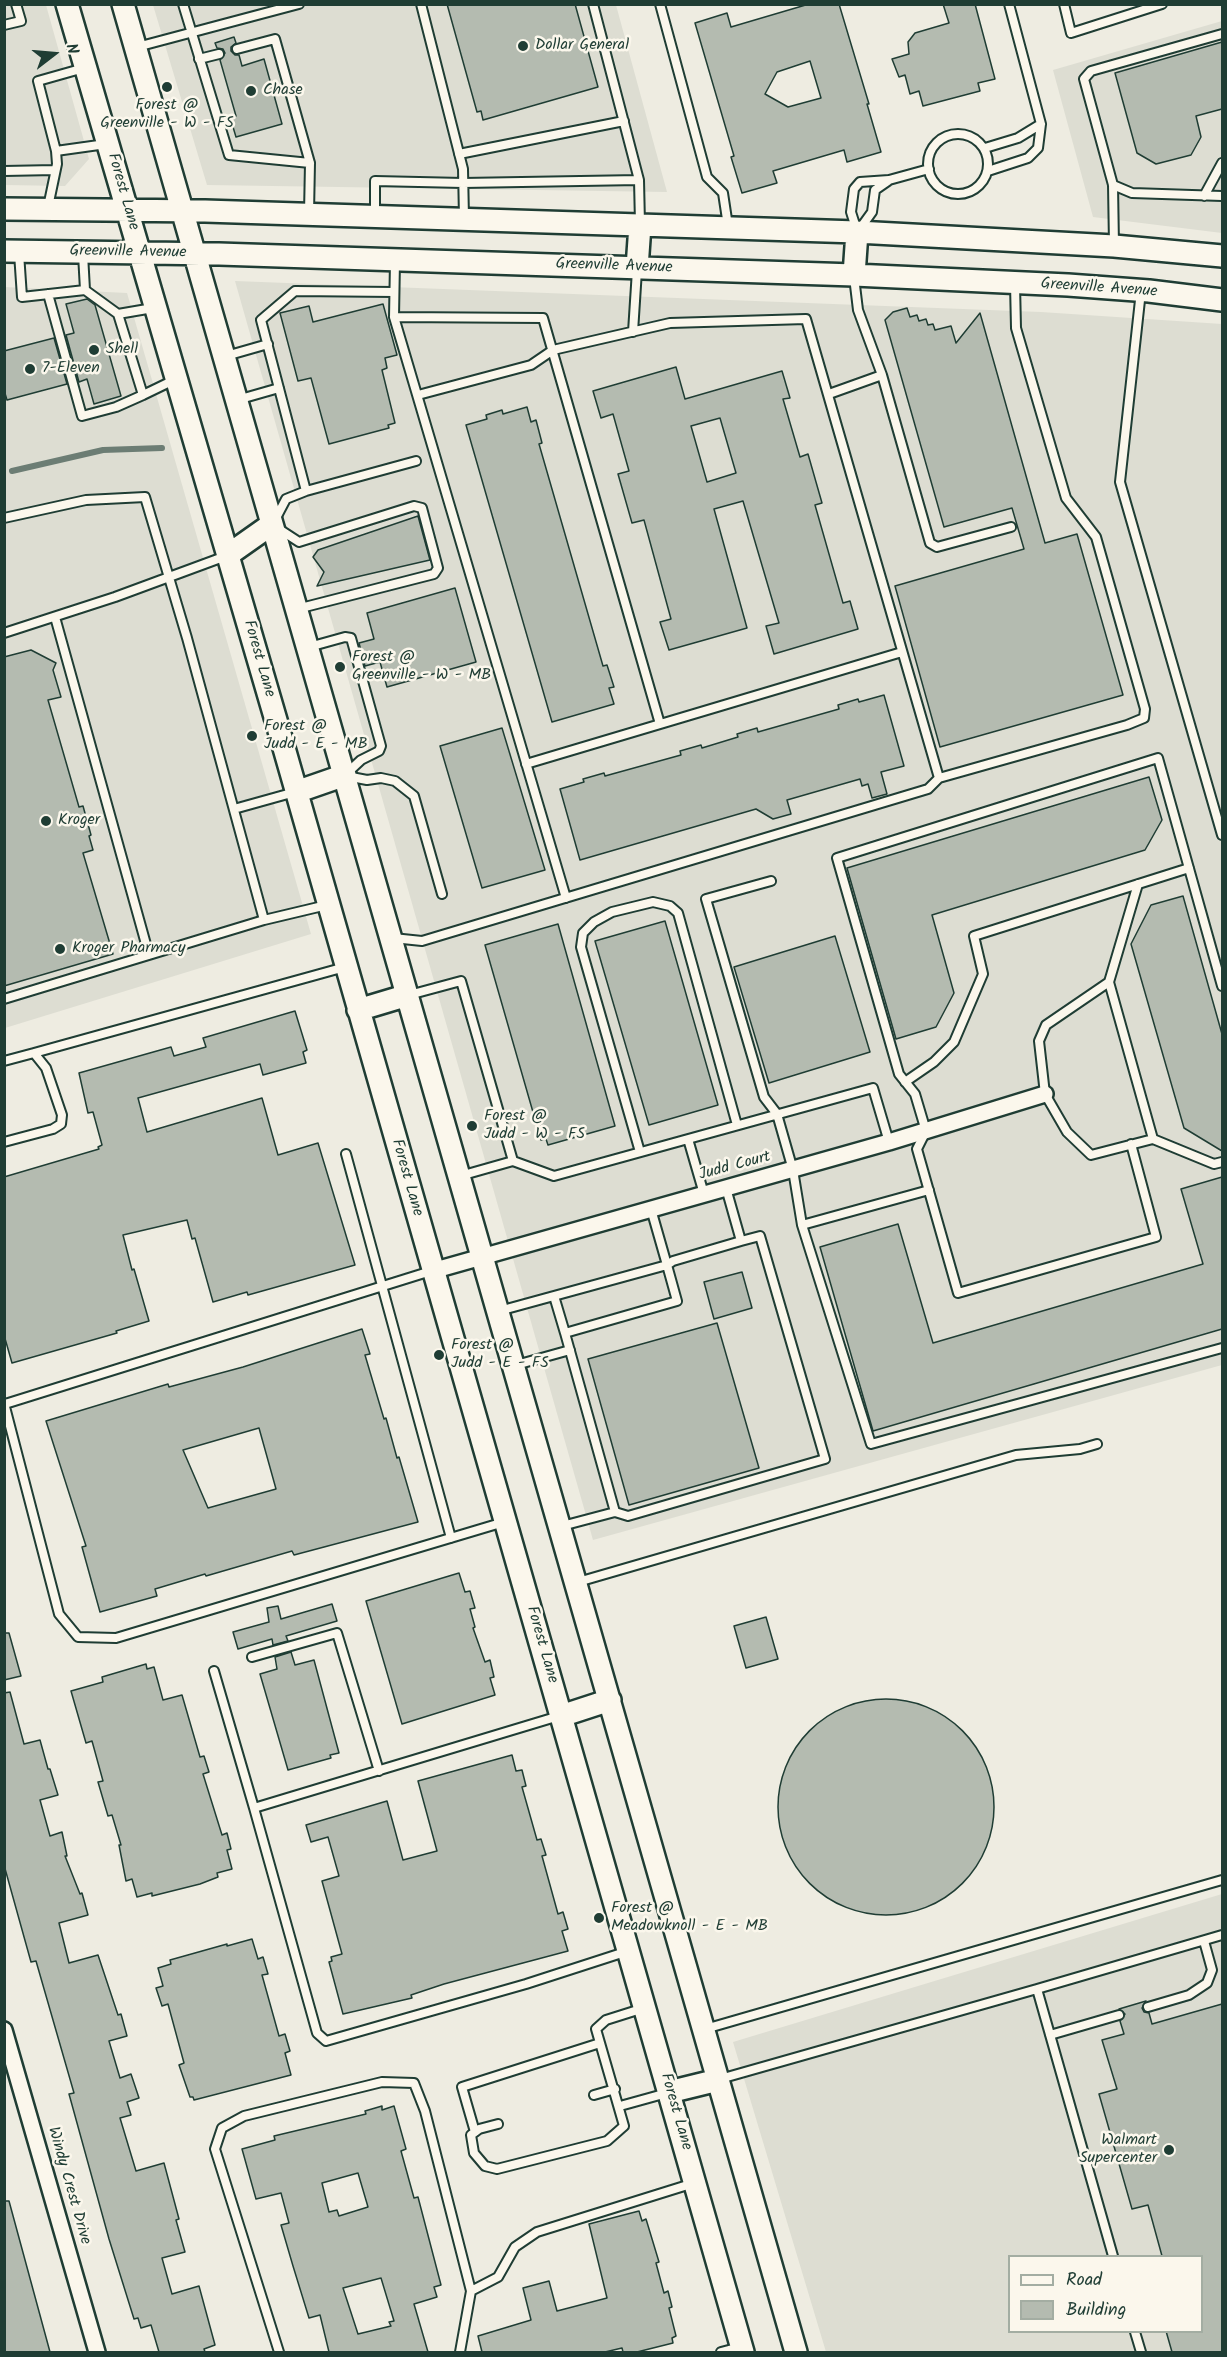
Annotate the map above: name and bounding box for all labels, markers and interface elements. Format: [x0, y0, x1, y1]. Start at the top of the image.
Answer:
north arrow [24, 24, 84, 84]
place label: Dollar General [535, 36, 629, 56]
marker: Dollar General [516, 39, 530, 53]
text: N [58, 41, 85, 57]
marker: Forest @ Greenville - W - FS [160, 80, 174, 94]
place label: Chase [263, 81, 303, 101]
marker: Chase [244, 84, 258, 98]
place label: Forest @ Greenville - W - FS [100, 96, 234, 134]
street label: Forest Lane [102, 151, 142, 233]
street label: Greenville Avenue [69, 242, 187, 264]
street label: Greenville Avenue [555, 255, 673, 279]
street label: Greenville Avenue [1040, 275, 1158, 303]
place label: Shell [106, 340, 138, 360]
marker: Shell [87, 343, 101, 357]
place label: 7-Eleven [42, 359, 100, 379]
marker: 7-Eleven [23, 362, 37, 376]
street label: Forest Lane [238, 618, 278, 700]
place label: Forest @ Greenville - W - MB [352, 648, 491, 686]
marker: Forest @ Greenville - W - MB [333, 660, 347, 674]
place label: Forest @ Judd - E - MB [264, 717, 368, 755]
marker: Forest @ Judd - E - MB [245, 729, 259, 743]
place label: Kroger [58, 811, 100, 831]
marker: Kroger [39, 814, 53, 828]
place label: Kroger Pharmacy [72, 939, 185, 959]
marker: Kroger Pharmacy [53, 942, 67, 956]
place label: Forest @ Judd - W - FS [484, 1107, 585, 1145]
marker: Forest @ Judd - W - FS [465, 1119, 479, 1133]
street label: Forest Lane [386, 1137, 426, 1219]
street label: Judd Court [697, 1148, 773, 1186]
place label: Forest @ Judd - E - FS [451, 1336, 549, 1374]
marker: Forest @ Judd - E - FS [432, 1348, 446, 1362]
street label: Forest Lane [521, 1604, 561, 1686]
place label: Forest @ Meadowknoll - E - MB [611, 1899, 768, 1937]
marker: Forest @ Meadowknoll - E - MB [592, 1911, 606, 1925]
street label: Forest Lane [655, 2071, 695, 2153]
street label: Windy Crest Drive [42, 2125, 94, 2247]
place label: Walmart Supercenter [1079, 2131, 1157, 2169]
marker: Walmart Supercenter [1162, 2143, 1176, 2157]
legend [1008, 2255, 1203, 2333]
text: Road [1066, 2266, 1102, 2295]
text: Building [1066, 2296, 1126, 2325]

